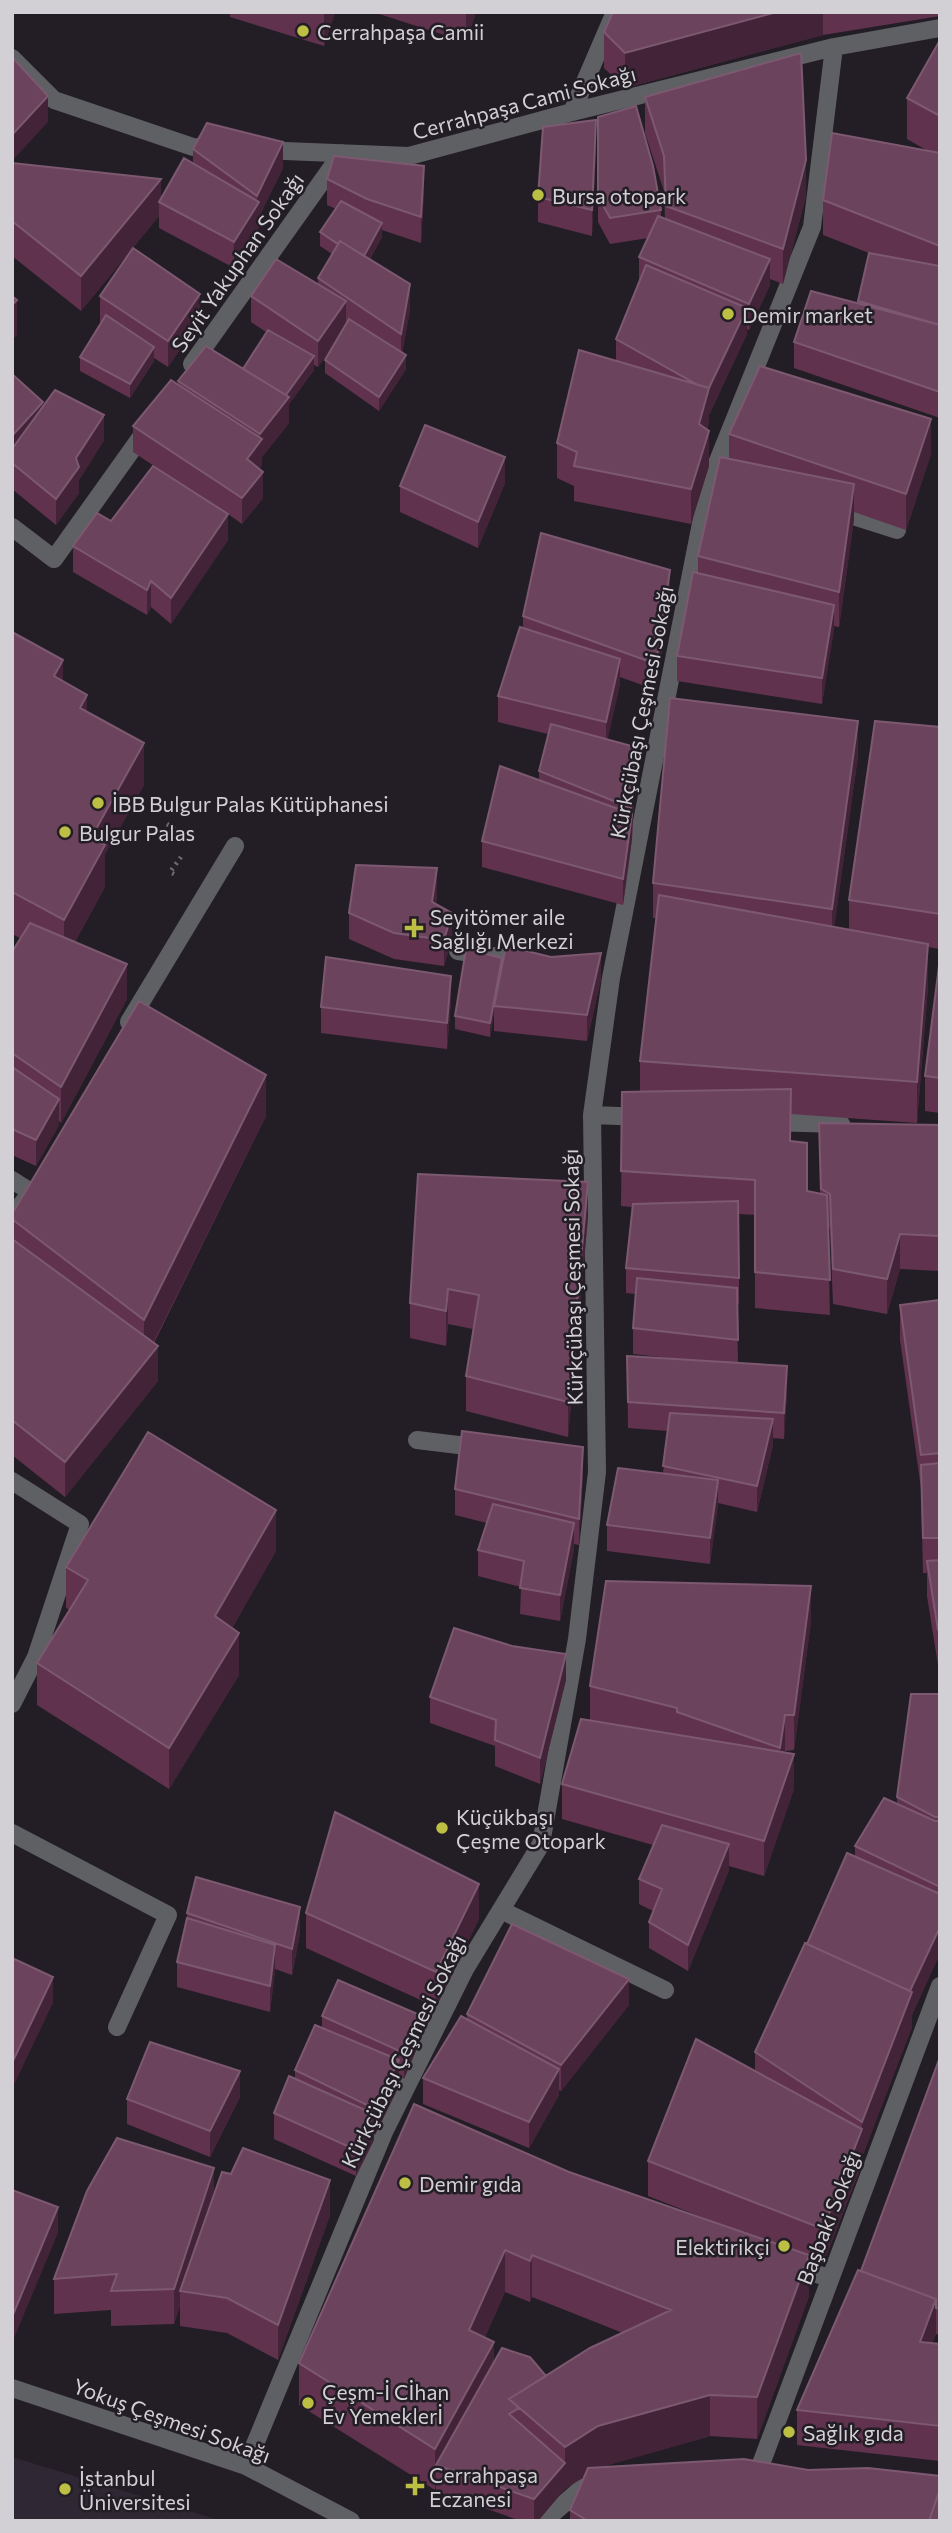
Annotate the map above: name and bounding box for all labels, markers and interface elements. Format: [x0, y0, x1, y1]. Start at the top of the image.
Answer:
place label: Cerrahpaşa Camii [317, 19, 485, 44]
marker: Cerrahpaşa Camii [295, 23, 311, 39]
street label: Cerrahpaşa Cami Sokağı [410, 60, 638, 144]
street label: Seyit Yakuphan Sokağı [166, 168, 308, 356]
place label: Bursa otopark [552, 183, 686, 208]
marker: Bursa otopark [530, 187, 546, 203]
place label: Demir market [742, 302, 873, 327]
marker: Demir market [720, 306, 736, 322]
street label: Kürkçübaşı Çeşmesi Sokağı [604, 584, 678, 840]
place label: İBB Bulgur Palas Kütüphanesi [112, 791, 389, 816]
marker: İBB Bulgur Palas Kütüphanesi [90, 795, 106, 811]
place label: Bulgur Palas [79, 820, 195, 845]
marker: Bulgur Palas [57, 824, 73, 840]
place label: Seyitömer aile Sağlığı Merkezi [430, 904, 574, 953]
marker: Seyitömer aile Sağlığı Merkezi [404, 918, 424, 938]
street label: Kürkçübaşı Çeşmesi Sokağı [557, 1148, 587, 1406]
place label: Küçükbaşı Çeşme Otopark [456, 1804, 606, 1853]
marker: Küçükbaşı Çeşme Otopark [434, 1820, 450, 1836]
street label: Kürkçübaşı Çeşmesi Sokağı [335, 1930, 471, 2172]
street label: Başbaki Sokağı [791, 2146, 865, 2288]
place label: Demir gıda [419, 2171, 522, 2196]
marker: Demir gıda [397, 2175, 413, 2191]
place label: Elektirikçi [675, 2234, 770, 2259]
marker: Elektirikçi [776, 2238, 792, 2254]
street label: Yokuş Çeşmesi Sokağı [70, 2373, 274, 2467]
place label: Çeşm-İ Cİhan Ev Yemeklerİ [322, 2379, 449, 2428]
marker: Çeşm-İ Cİhan Ev Yemeklerİ [300, 2395, 316, 2411]
place label: Sağlık gıda [803, 2420, 904, 2445]
marker: Sağlık gıda [781, 2424, 797, 2440]
place label: Cerrahpaşa Eczanesi [429, 2462, 538, 2511]
place label: İstanbul Üniversitesi [79, 2465, 191, 2514]
marker: Cerrahpaşa Eczanesi [407, 2478, 423, 2494]
marker: İstanbul Üniversitesi [57, 2481, 73, 2497]

